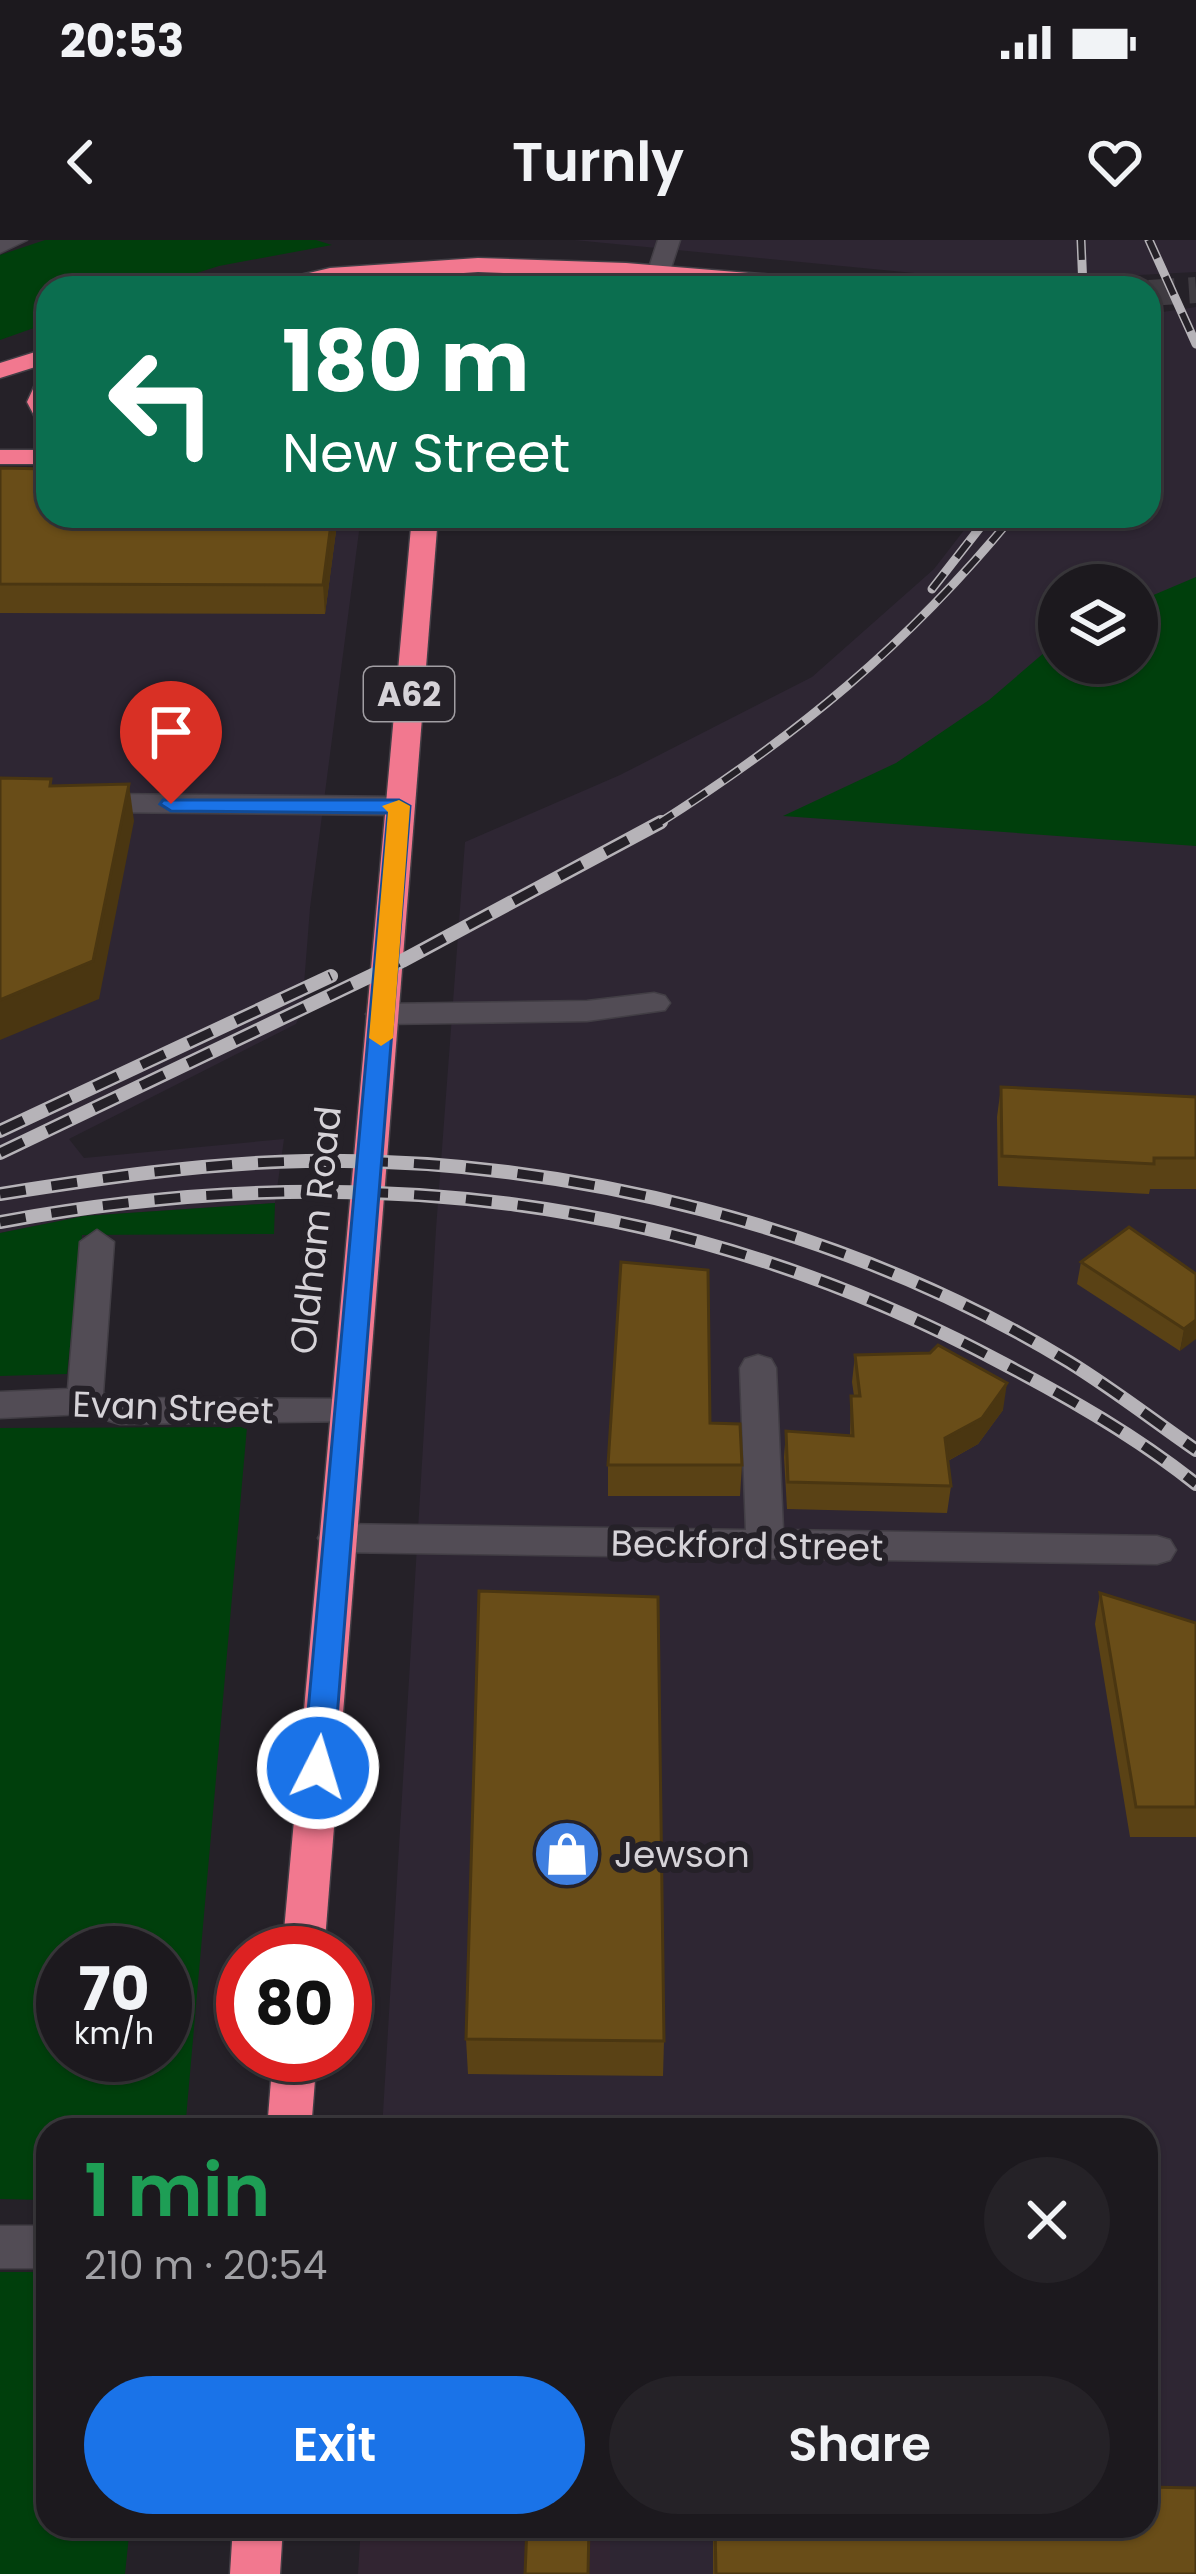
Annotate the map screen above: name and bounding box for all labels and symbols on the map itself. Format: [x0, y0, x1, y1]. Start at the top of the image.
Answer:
road number: A62 [364, 667, 454, 721]
pin [120, 681, 222, 804]
street label: Oldham Road [277, 1103, 354, 1357]
street label: Evan Street [72, 1379, 274, 1436]
street label: Beckford Street [610, 1518, 884, 1573]
position arrow [255, 1705, 381, 1831]
shop icon: Jewson [532, 1819, 602, 1889]
place label: Jewson [614, 1829, 750, 1880]
speed limit sign: 80 [216, 1926, 372, 2082]

